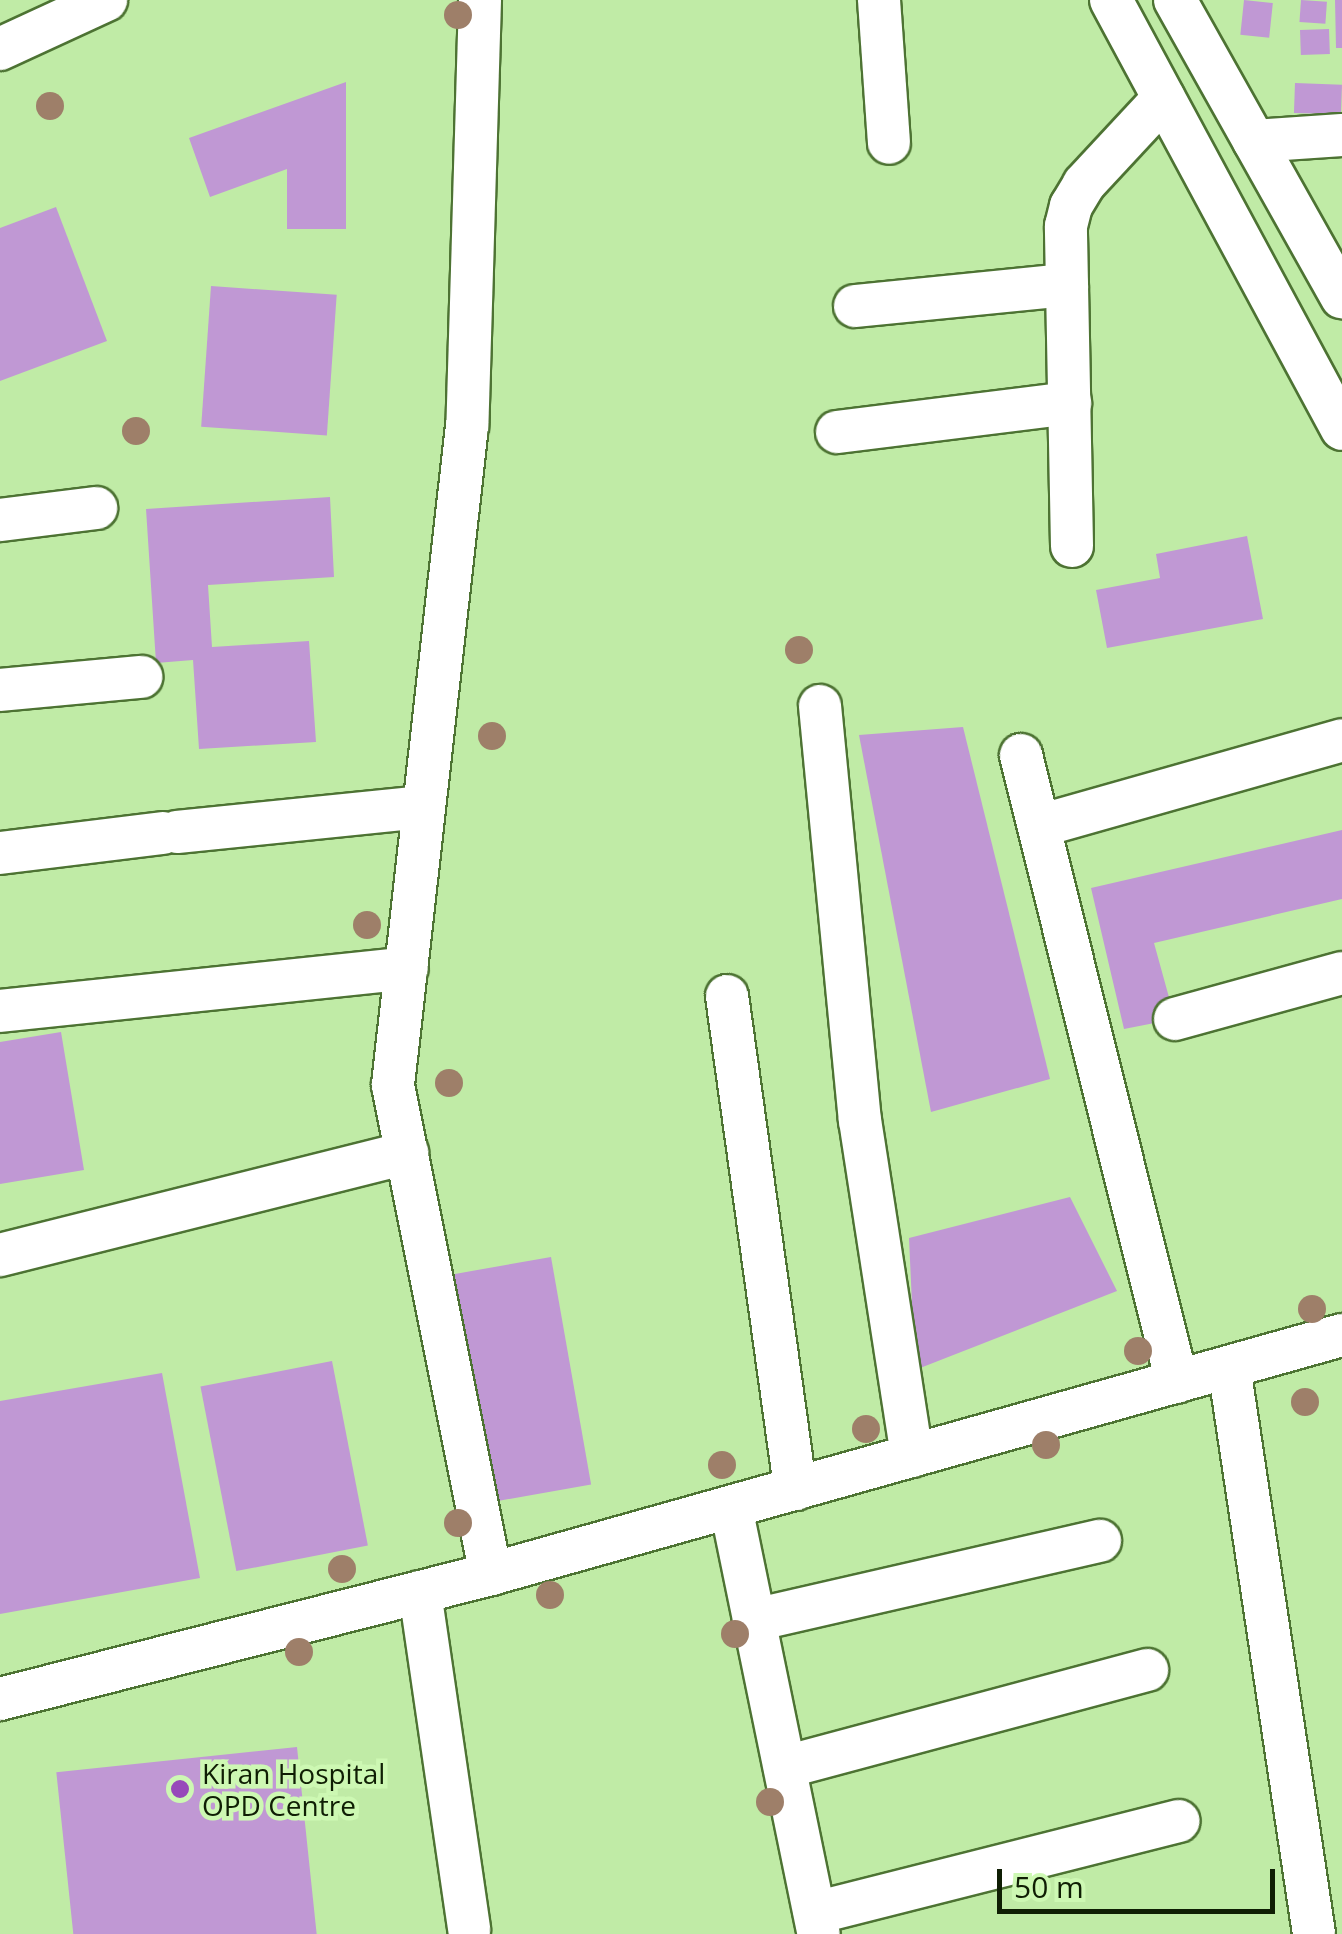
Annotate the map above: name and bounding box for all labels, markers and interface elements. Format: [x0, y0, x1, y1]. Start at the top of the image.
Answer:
place label: Kiran Hospital OPD Centre [202, 1756, 385, 1822]
marker: Kiran Hospital OPD Centre [167, 1776, 193, 1802]
scale bar [1002, 1849, 1280, 1911]
text: 50 m [1014, 1866, 1084, 1907]

